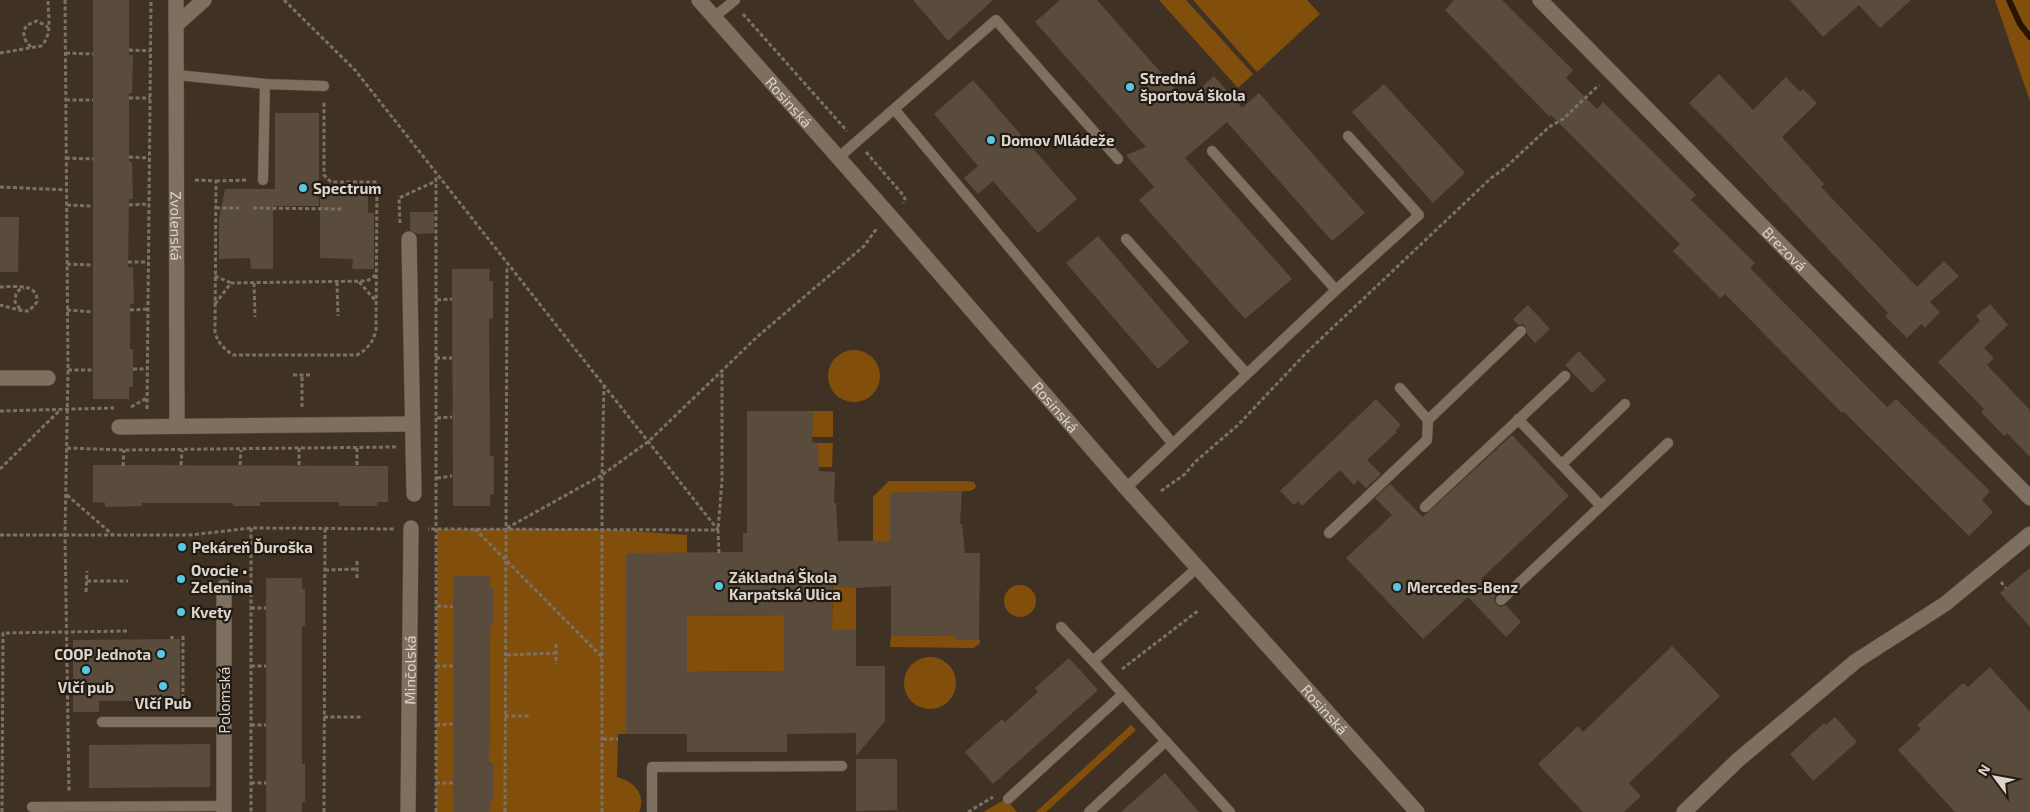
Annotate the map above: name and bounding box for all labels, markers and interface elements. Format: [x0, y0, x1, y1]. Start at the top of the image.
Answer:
place label: Stredná športová škola [1140, 69, 1246, 104]
street label: Rosinská [762, 73, 816, 131]
marker: Stredná športová škola [1124, 81, 1136, 93]
place label: Domov Mládeže [1001, 131, 1114, 149]
marker: Domov Mládeže [985, 134, 997, 146]
place label: Spectrum [313, 179, 382, 197]
marker: Spectrum [297, 182, 309, 194]
street label: Zvolenská [167, 191, 186, 261]
street label: Brezová [1759, 223, 1811, 275]
street label: Rosinská [1029, 378, 1082, 436]
place label: Pekáreň Ďuroška [192, 538, 313, 556]
marker: Pekáreň Ďuroška [176, 541, 188, 553]
place label: Ovocie • Zelenina [191, 561, 252, 596]
place label: Základná Škola Karpatská Ulica [729, 568, 841, 603]
marker: Ovocie • Zelenina [175, 573, 187, 585]
place label: Mercedes-Benz [1407, 578, 1518, 596]
marker: Základná Škola Karpatská Ulica [713, 580, 725, 592]
marker: Mercedes-Benz [1391, 581, 1403, 593]
place label: Kvety [191, 603, 232, 622]
marker: Kvety [175, 606, 187, 618]
street label: Minčolská [400, 635, 419, 705]
place label: COOP Jednota [54, 645, 151, 663]
marker: COOP Jednota [155, 648, 167, 660]
marker: Vlčí pub [80, 664, 92, 676]
street label: Polomská [215, 667, 233, 733]
place label: Vlčí pub [58, 678, 114, 696]
marker: Vlčí Pub [157, 680, 169, 692]
street label: Rosinská [1298, 681, 1352, 738]
place label: Vlčí Pub [135, 694, 191, 712]
north arrow [1970, 752, 2020, 802]
text: N [1974, 761, 1993, 779]

